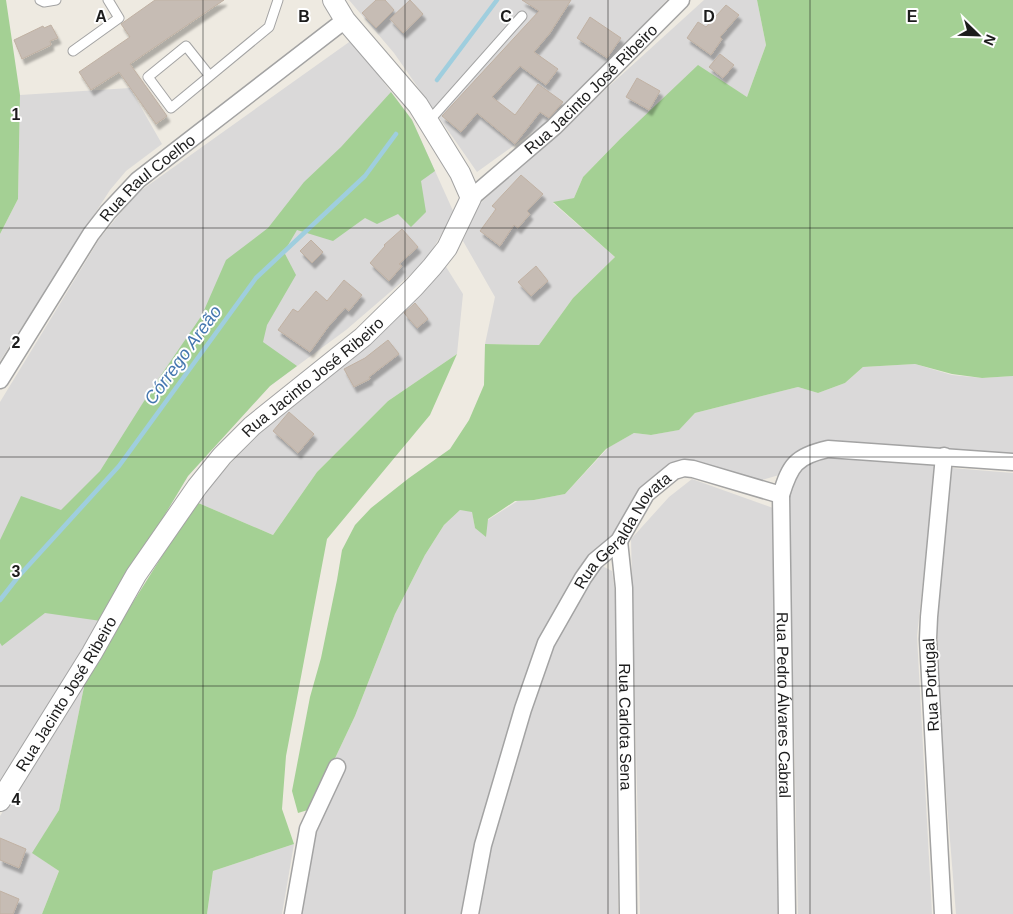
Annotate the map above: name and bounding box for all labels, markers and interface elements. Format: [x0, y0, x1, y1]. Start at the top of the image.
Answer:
text: A [95, 8, 107, 25]
text: B [298, 8, 310, 25]
text: C [500, 8, 512, 25]
text: D [703, 8, 715, 25]
text: E [907, 8, 918, 25]
north arrow [953, 10, 1003, 60]
street label: Rua Jacinto José Ribeiro [521, 21, 660, 157]
text: N [981, 32, 999, 48]
text: 1 [12, 106, 21, 123]
street label: Rua Raul Coelho [96, 131, 198, 224]
water label: Córrego Areão [140, 302, 226, 408]
street label: Rua Jacinto José Ribeiro [238, 314, 387, 440]
text: 2 [12, 334, 21, 351]
street label: Rua Geralda Novata [570, 469, 674, 591]
text: 3 [12, 563, 21, 580]
street label: Rua Pedro Álvares Cabral [774, 612, 794, 798]
street label: Rua Jacinto José Ribeiro [12, 613, 119, 774]
street label: Rua Portugal [920, 638, 942, 732]
street label: Rua Carlota Sena [616, 663, 635, 791]
text: 4 [12, 791, 21, 808]

